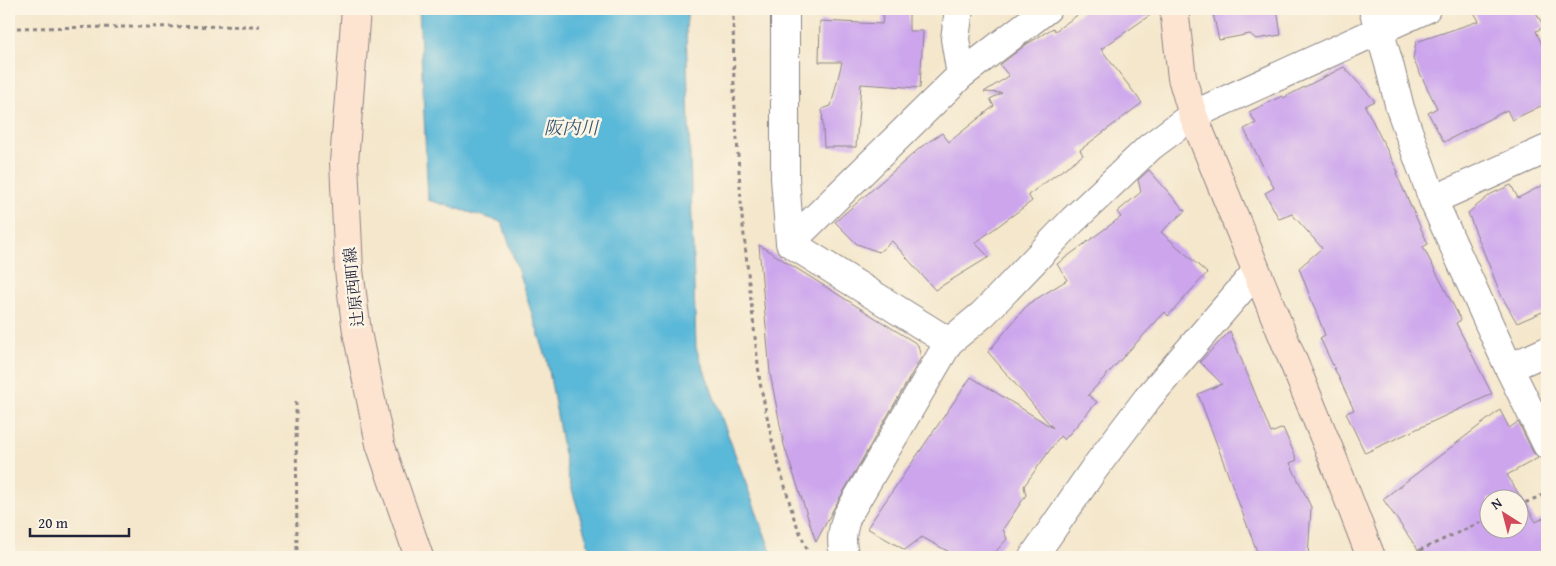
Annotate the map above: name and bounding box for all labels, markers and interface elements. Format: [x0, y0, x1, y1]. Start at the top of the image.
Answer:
water label: 阪内川 [544, 114, 600, 141]
street label: 辻原西町線 [337, 246, 369, 328]
north arrow [1478, 488, 1528, 538]
text: N [1487, 492, 1507, 514]
scale bar [30, 506, 129, 538]
text: 20 m [38, 512, 69, 533]

